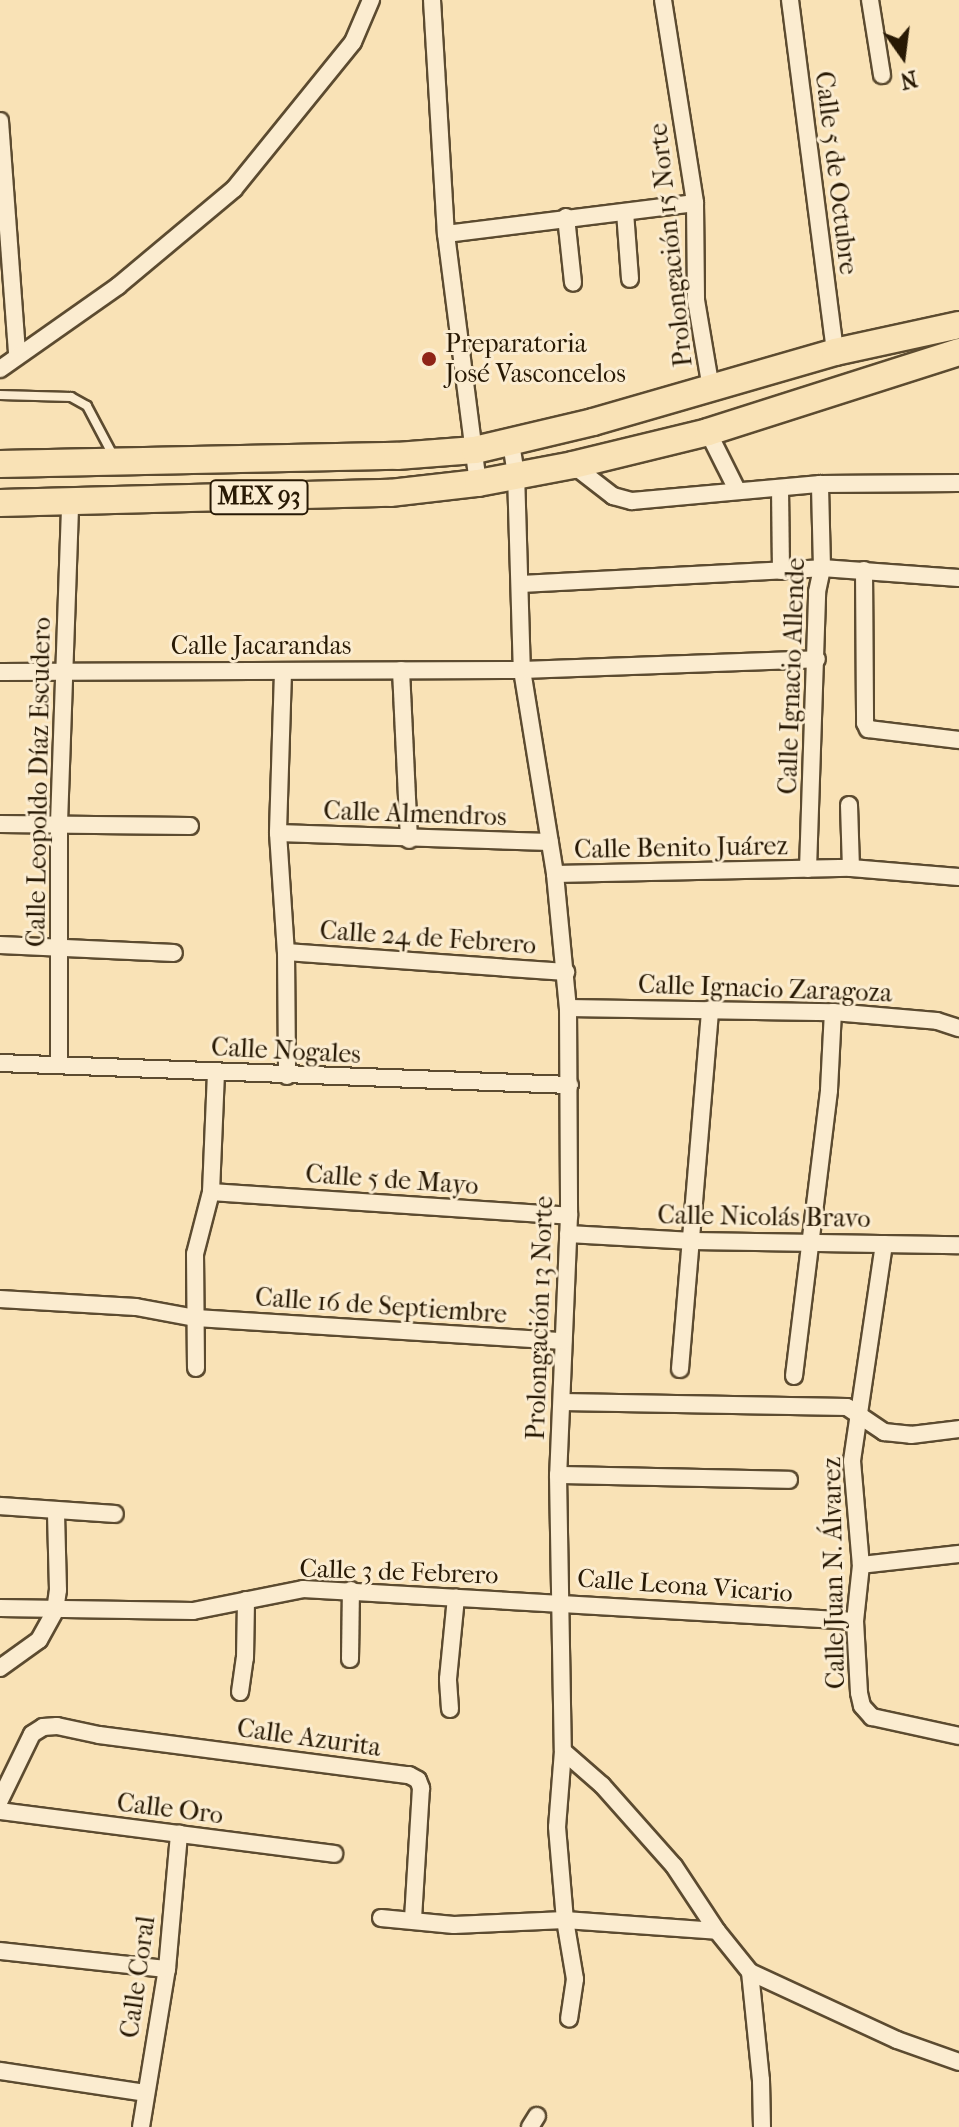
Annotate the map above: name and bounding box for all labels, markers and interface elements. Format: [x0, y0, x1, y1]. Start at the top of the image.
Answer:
north arrow [863, 16, 943, 96]
text: N [898, 65, 920, 94]
street label: Calle 5 de Octubre [808, 70, 864, 276]
street label: Prolongación 15 Norte [643, 122, 699, 368]
place label: Preparatoria José Vasconcelos [445, 328, 626, 390]
marker: Preparatoria José Vasconcelos [420, 350, 438, 368]
road number: MEX 93 [209, 477, 309, 517]
street label: Calle Ignacio Allende [772, 557, 812, 795]
street label: Calle Leopoldo Díaz Escudero [21, 617, 57, 947]
street label: Calle Jacarandas [171, 630, 351, 662]
street label: Calle Almendros [323, 795, 507, 833]
street label: Calle Benito Juárez [574, 831, 788, 865]
street label: Calle 24 de Febrero [319, 915, 537, 961]
street label: Calle Ignacio Zaragoza [637, 969, 893, 1009]
street label: Calle Nogales [210, 1031, 362, 1071]
street label: Calle 5 de Mayo [304, 1158, 480, 1202]
street label: Prolongación 13 Norte [520, 1195, 560, 1441]
street label: Calle Nicolás Bravo [657, 1200, 871, 1234]
street label: Calle 16 de Septiembre [254, 1282, 508, 1330]
street label: Calle Juan N. Álvarez [816, 1457, 852, 1689]
street label: Calle 3 de Febrero [299, 1553, 499, 1591]
street label: Calle Leona Vicario [576, 1563, 794, 1609]
street label: Calle Azurita [235, 1712, 383, 1764]
street label: Calle Oro [115, 1787, 225, 1831]
street label: Calle Coral [114, 1914, 162, 2040]

